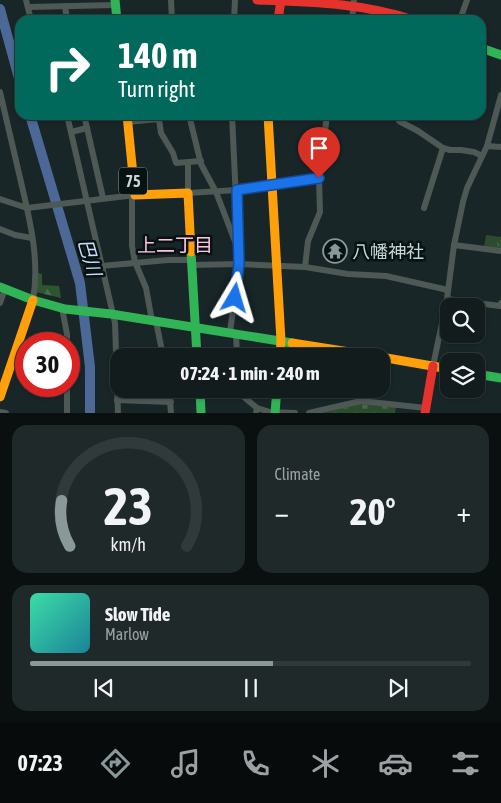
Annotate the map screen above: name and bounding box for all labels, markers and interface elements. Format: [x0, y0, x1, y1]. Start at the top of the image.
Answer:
icon: right [35, 35, 100, 100]
text: 140 m [118, 35, 197, 75]
text: Turn right [118, 76, 195, 102]
pin [298, 127, 340, 178]
icon: arrive [305, 134, 333, 162]
road number: 75 [119, 168, 147, 195]
district label: 上二丁目 [137, 234, 213, 256]
water label: 巴川 [74, 236, 106, 280]
temple icon: 八幡神社 [322, 238, 348, 264]
place label: 八幡神社 [352, 241, 424, 262]
position arrow [208, 271, 260, 323]
map controls [440, 298, 485, 398]
button: search [440, 298, 485, 343]
speed limit sign: 30 [15, 332, 80, 397]
button: layers [440, 353, 485, 398]
text: 07:24 · 1 min · 240 m [180, 362, 320, 384]
text: Climate [275, 465, 320, 483]
text: 23 [104, 476, 153, 536]
text: 20° [350, 490, 396, 533]
text: − [275, 496, 289, 528]
text: + [456, 496, 471, 528]
text: km/h [111, 534, 146, 555]
text: Slow Tide [105, 603, 170, 625]
text: Marlow [105, 625, 149, 643]
icon: previous [90, 674, 118, 702]
icon: pause [237, 674, 265, 702]
icon: next [384, 674, 412, 702]
icon: directions [98, 746, 133, 781]
icon: music [168, 746, 203, 781]
icon: phone [238, 746, 273, 781]
icon: climate [308, 746, 343, 781]
icon: car [378, 746, 413, 781]
icon: filters [448, 746, 483, 781]
text: 07:23 [18, 750, 63, 776]

